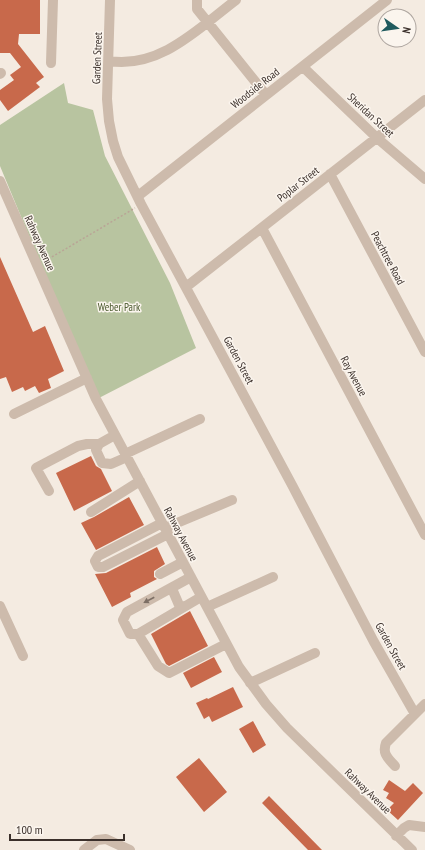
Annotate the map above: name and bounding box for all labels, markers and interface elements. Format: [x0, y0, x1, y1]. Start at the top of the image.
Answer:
north arrow [377, 8, 417, 48]
text: N [399, 26, 414, 35]
street label: Garden Street [89, 32, 105, 84]
street label: Woodside Road [228, 65, 282, 111]
street label: Sheridan Street [345, 90, 397, 140]
street label: Poplar Street [274, 163, 322, 205]
street label: Rahway Avenue [22, 213, 59, 273]
street label: Peachtree Road [368, 229, 408, 287]
park label: Weber Park [98, 300, 141, 314]
street label: Garden Street [221, 334, 257, 386]
street label: Ray Avenue [338, 354, 371, 399]
street label: Rahway Avenue [161, 505, 201, 564]
one-way arrow [143, 597, 155, 604]
street label: Garden Street [372, 620, 410, 672]
street label: Rahway Avenue [342, 765, 394, 817]
scale bar [10, 816, 124, 842]
text: 100 m [16, 822, 43, 837]

